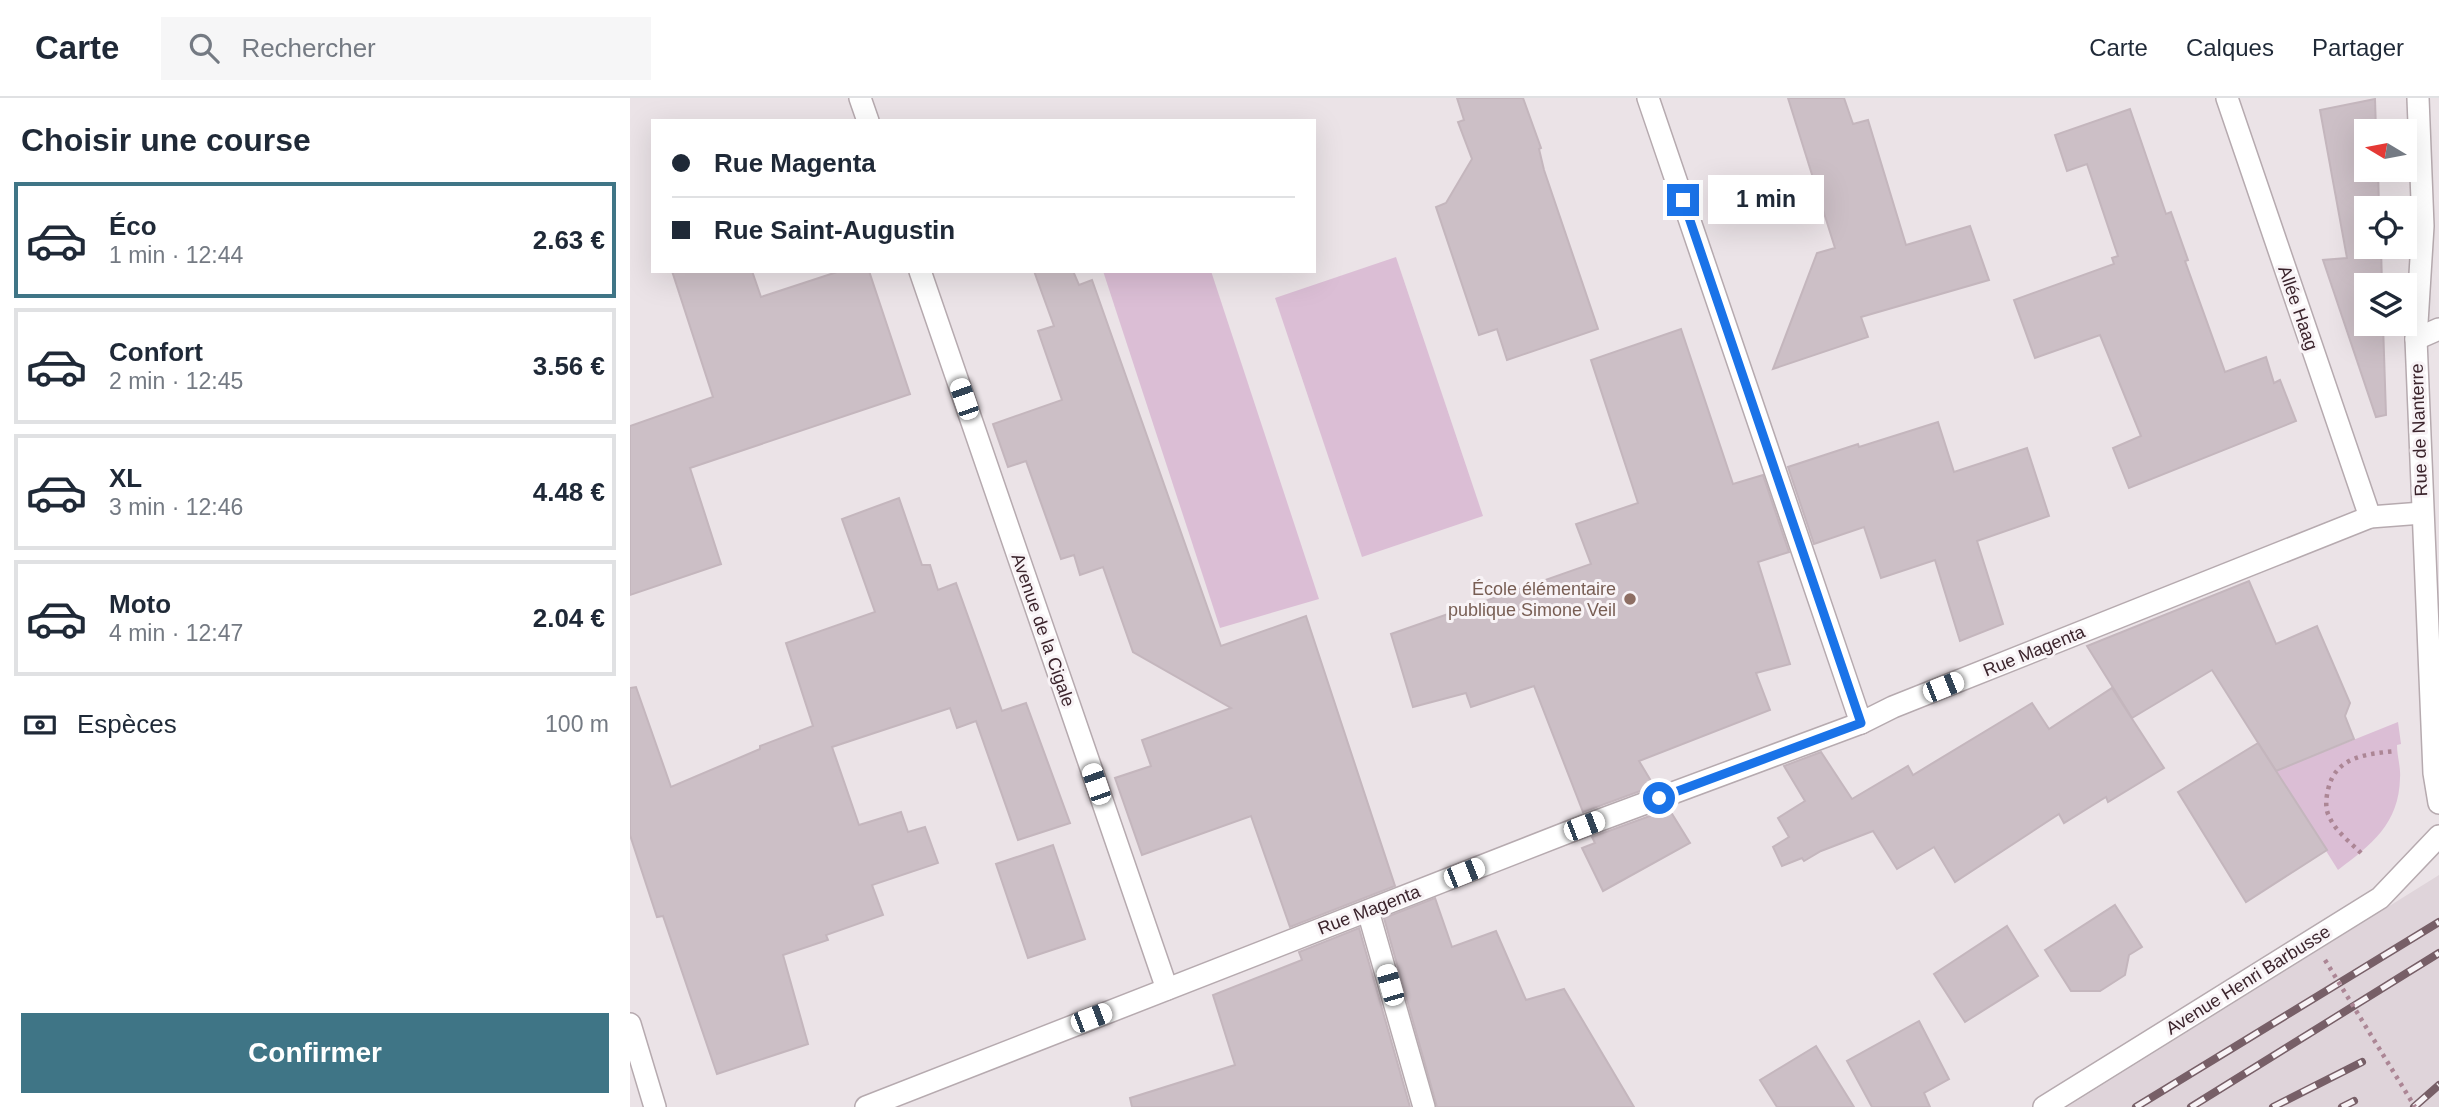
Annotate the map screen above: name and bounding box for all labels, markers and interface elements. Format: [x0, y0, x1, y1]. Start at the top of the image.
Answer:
search box [161, 17, 651, 80]
text: Carte [35, 29, 119, 66]
icon: search [185, 29, 223, 67]
text: Rechercher [241, 33, 376, 63]
text: Carte [2089, 34, 2148, 61]
text: Calques [2186, 34, 2274, 61]
text: Partager [2312, 34, 2404, 61]
north arrow [2354, 119, 2417, 182]
map controls [2354, 119, 2417, 336]
text: Choisir une course [21, 122, 311, 158]
text: Rue Magenta [714, 148, 876, 178]
callout: 1 min [1708, 176, 1823, 224]
route end [1667, 184, 1699, 216]
text: 1 min [1736, 186, 1796, 212]
button: locate [2354, 196, 2417, 259]
icon: car [25, 209, 88, 272]
text: Éco [109, 211, 157, 241]
text: Rue Saint-Augustin [714, 215, 955, 245]
text: 2.63 € [533, 225, 605, 255]
text: 1 min · 12:44 [109, 242, 243, 268]
street label: Allée Haag [2274, 263, 2322, 353]
button: layers [2354, 273, 2417, 336]
icon: car [25, 335, 88, 398]
text: Confort [109, 337, 203, 367]
text: 3.56 € [533, 351, 605, 381]
street label: Rue de Nanterre [2407, 363, 2431, 497]
text: 2 min · 12:45 [109, 368, 243, 394]
car [948, 376, 981, 422]
icon: car [25, 461, 88, 524]
text: XL [109, 463, 142, 493]
text: 4.48 € [533, 477, 605, 507]
text: 3 min · 12:46 [109, 494, 243, 520]
street label: Avenue de la Cigale [1007, 551, 1079, 709]
place label: École élémentaire publique Simone Veil [1448, 579, 1616, 620]
icon: car [25, 587, 88, 650]
text: Moto [109, 589, 171, 619]
marker: École élémentaire publique Simone Veil [1622, 591, 1638, 607]
text: 2.04 € [533, 603, 605, 633]
text: 4 min · 12:47 [109, 620, 243, 646]
street label: Rue Magenta [1980, 621, 2089, 681]
car [1920, 669, 1967, 705]
icon: cash [21, 706, 59, 744]
text: Espèces [77, 709, 177, 739]
text: 100 m [545, 711, 609, 737]
car [1080, 761, 1113, 807]
route start [1643, 782, 1675, 814]
car [1561, 809, 1608, 843]
car [1441, 855, 1488, 891]
street label: Rue Magenta [1315, 881, 1424, 939]
street label: Avenue Henri Barbusse [2162, 921, 2334, 1039]
car [1375, 962, 1406, 1008]
car [1068, 1001, 1115, 1035]
button: Confirmer [21, 1013, 609, 1093]

